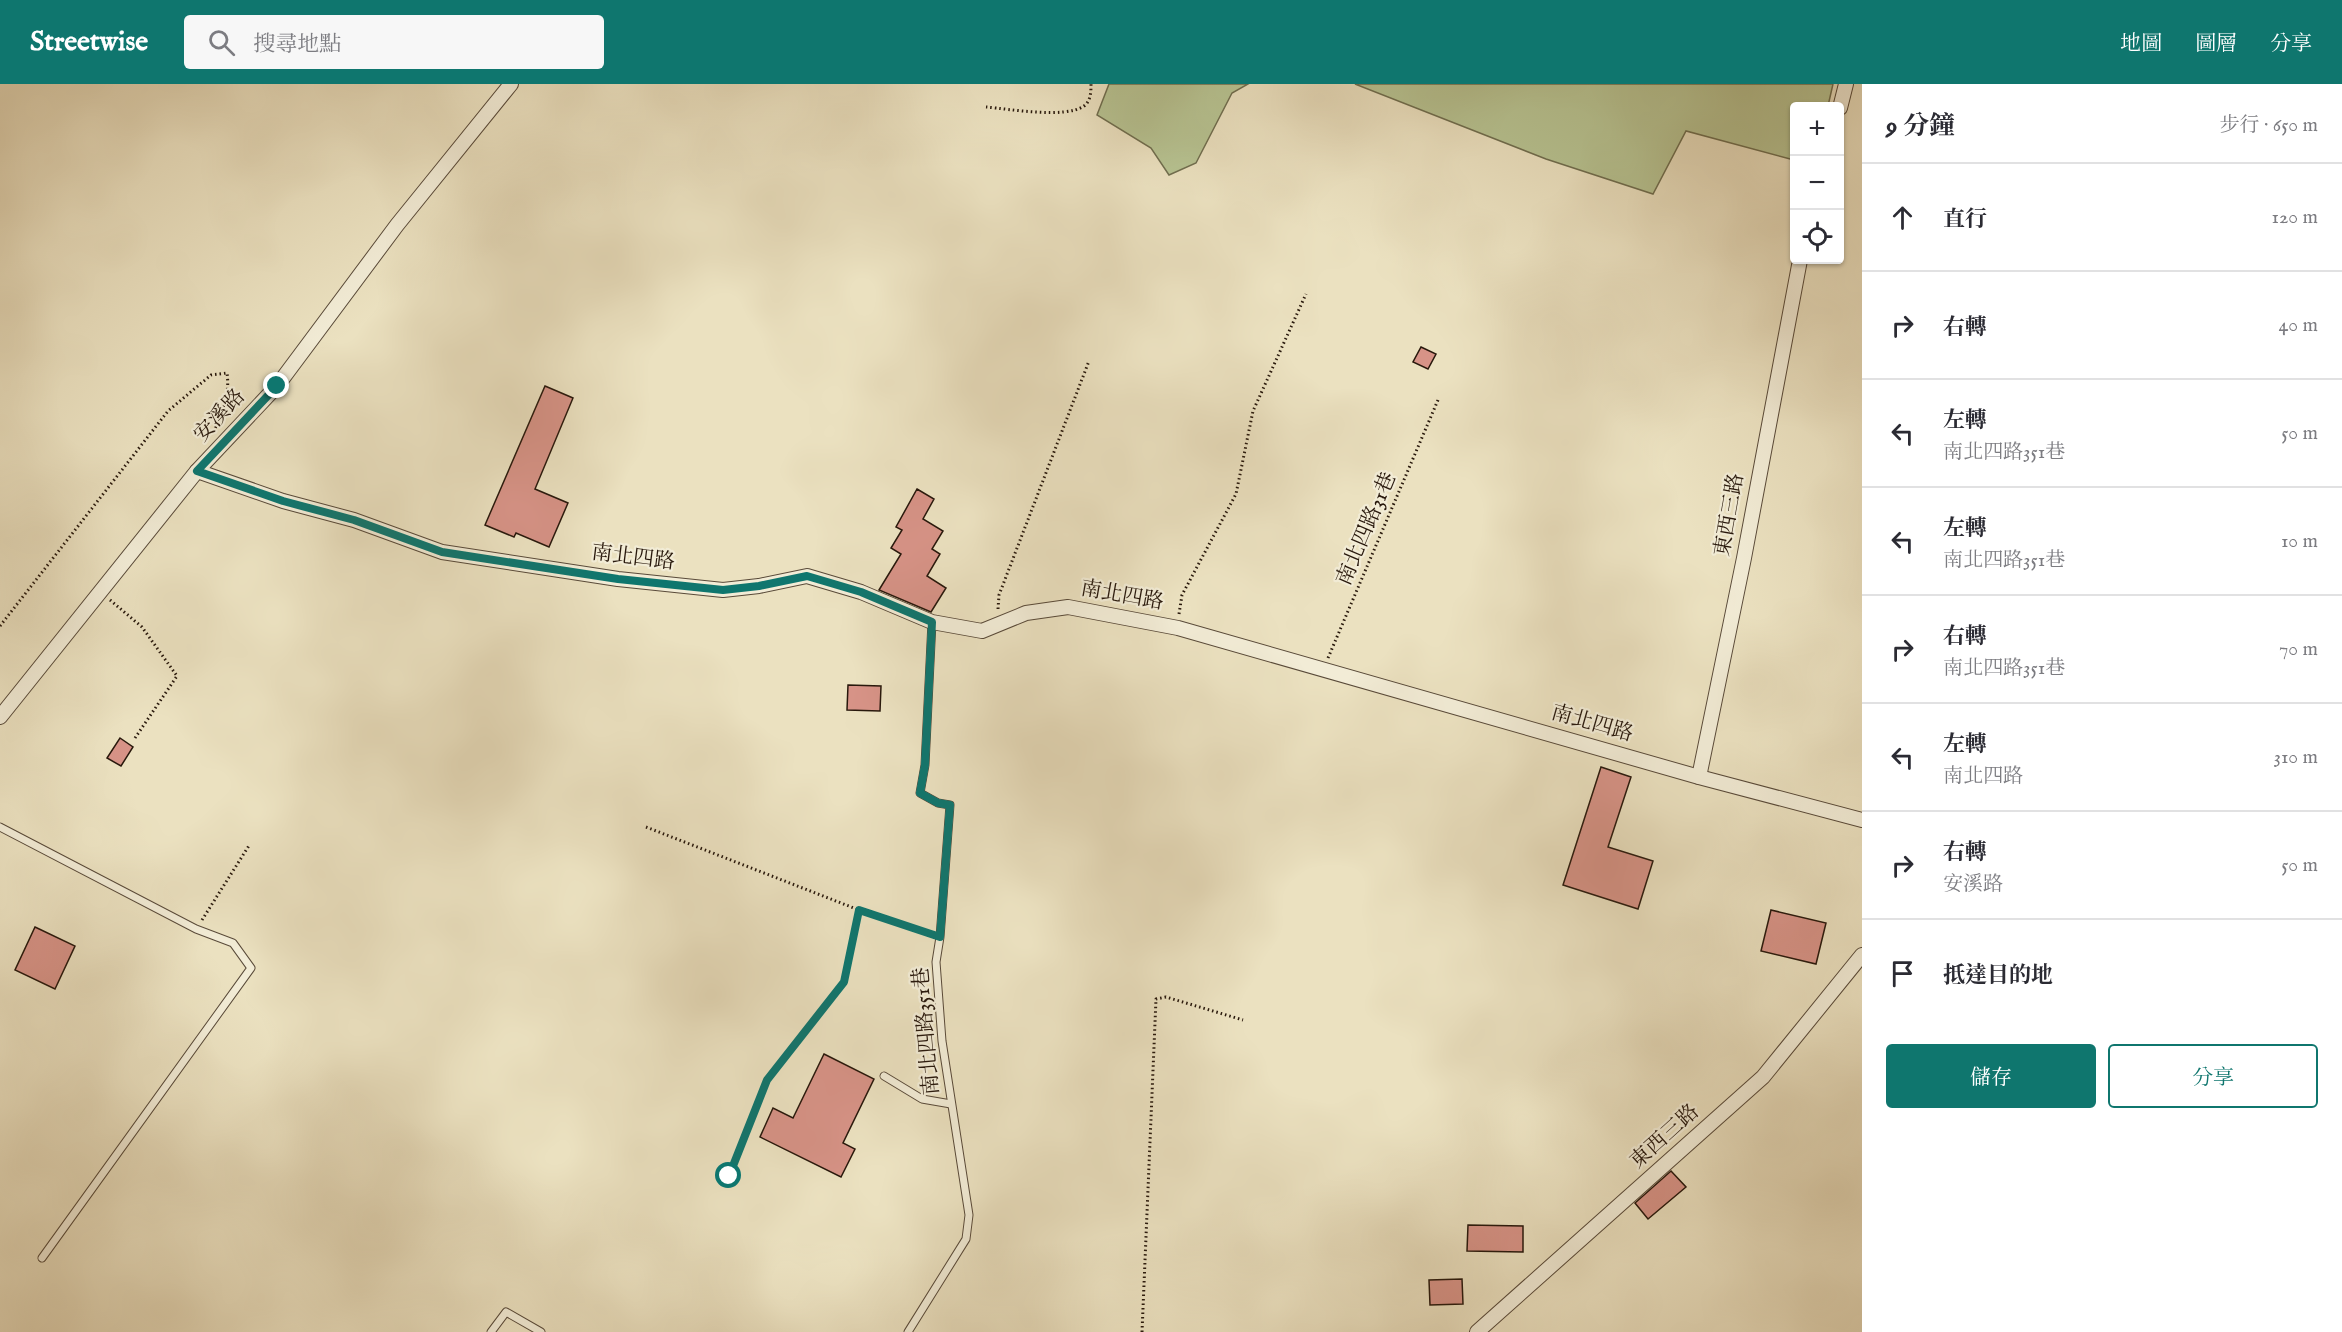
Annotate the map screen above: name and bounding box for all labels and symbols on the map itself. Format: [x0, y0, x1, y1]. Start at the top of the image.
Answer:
route end [263, 372, 289, 398]
street label: 安溪路 [189, 384, 251, 448]
street label: 南北四路31巷 [1331, 468, 1403, 590]
street label: 東西三路 [1709, 471, 1751, 559]
street label: 南北四路 [590, 539, 676, 577]
street label: 南北四路 [1078, 575, 1166, 617]
street label: 南北四路 [1548, 699, 1636, 749]
street label: 南北四路351巷 [908, 966, 946, 1096]
street label: 東西三路 [1625, 1099, 1705, 1175]
route start [715, 1162, 741, 1188]

